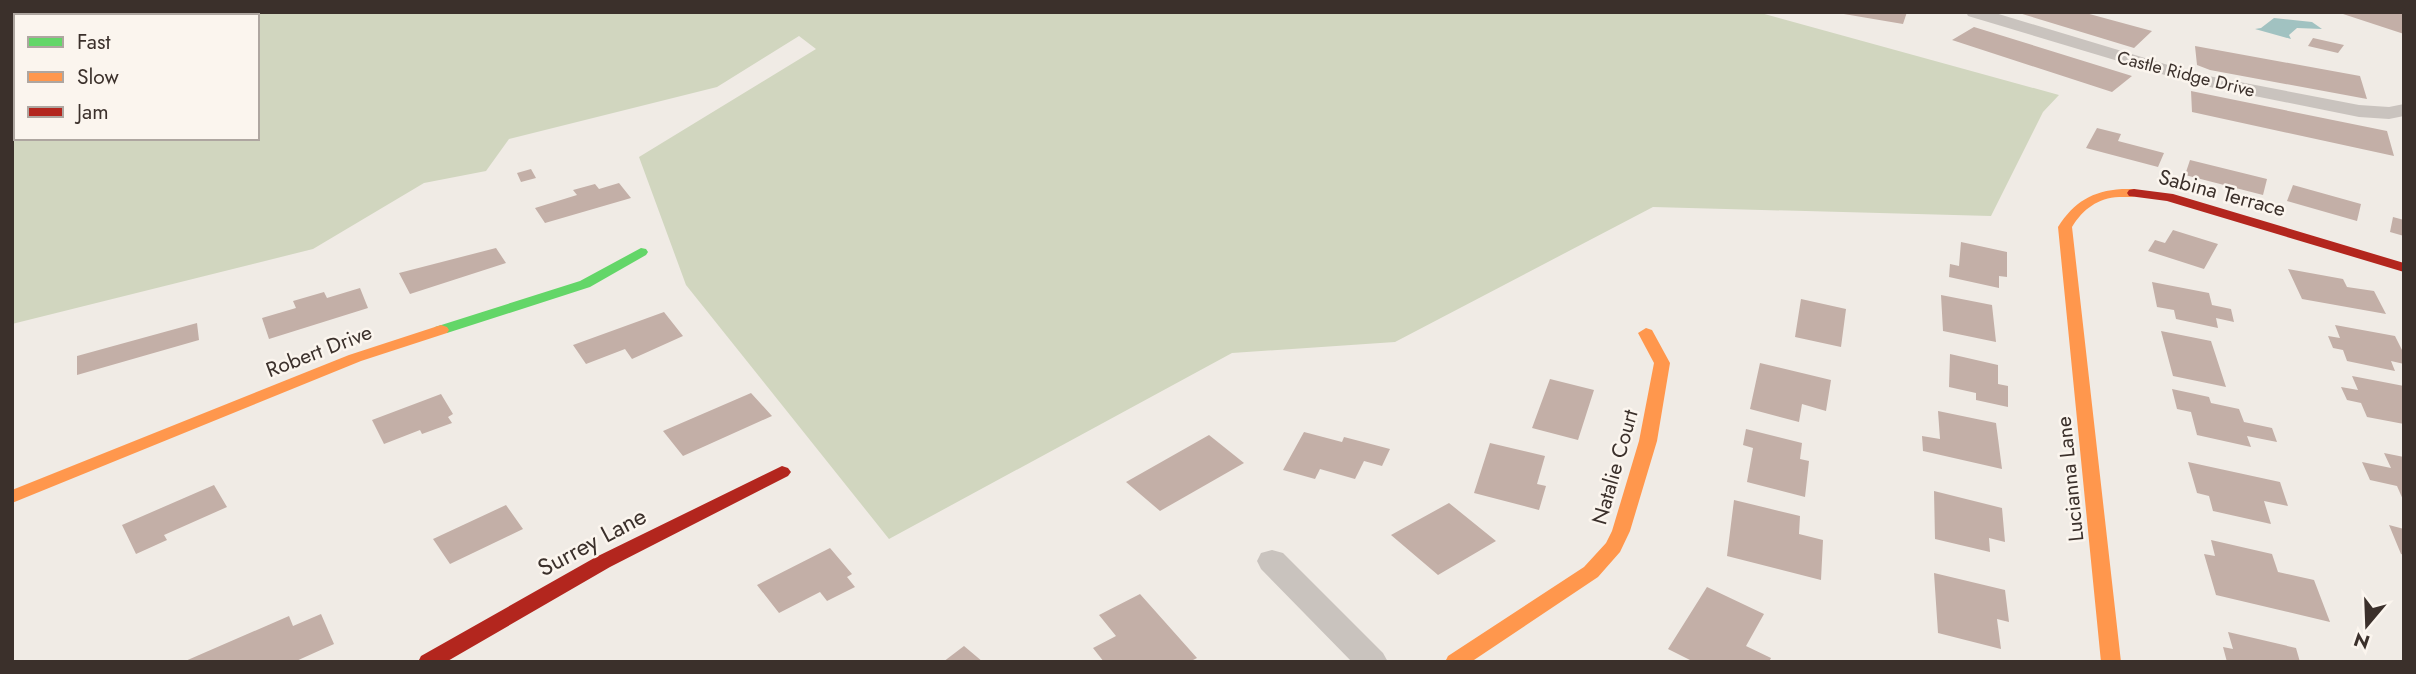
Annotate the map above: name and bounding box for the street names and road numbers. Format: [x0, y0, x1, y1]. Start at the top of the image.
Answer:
street label: Castle Ridge Drive [2114, 44, 2258, 104]
street label: Sabina Terrace [2155, 162, 2289, 224]
street label: Robert Drive [262, 317, 376, 385]
street label: Natalie Court [1584, 406, 1646, 528]
street label: Lucianna Lane [2049, 415, 2091, 543]
street label: Surrey Lane [531, 498, 652, 585]

